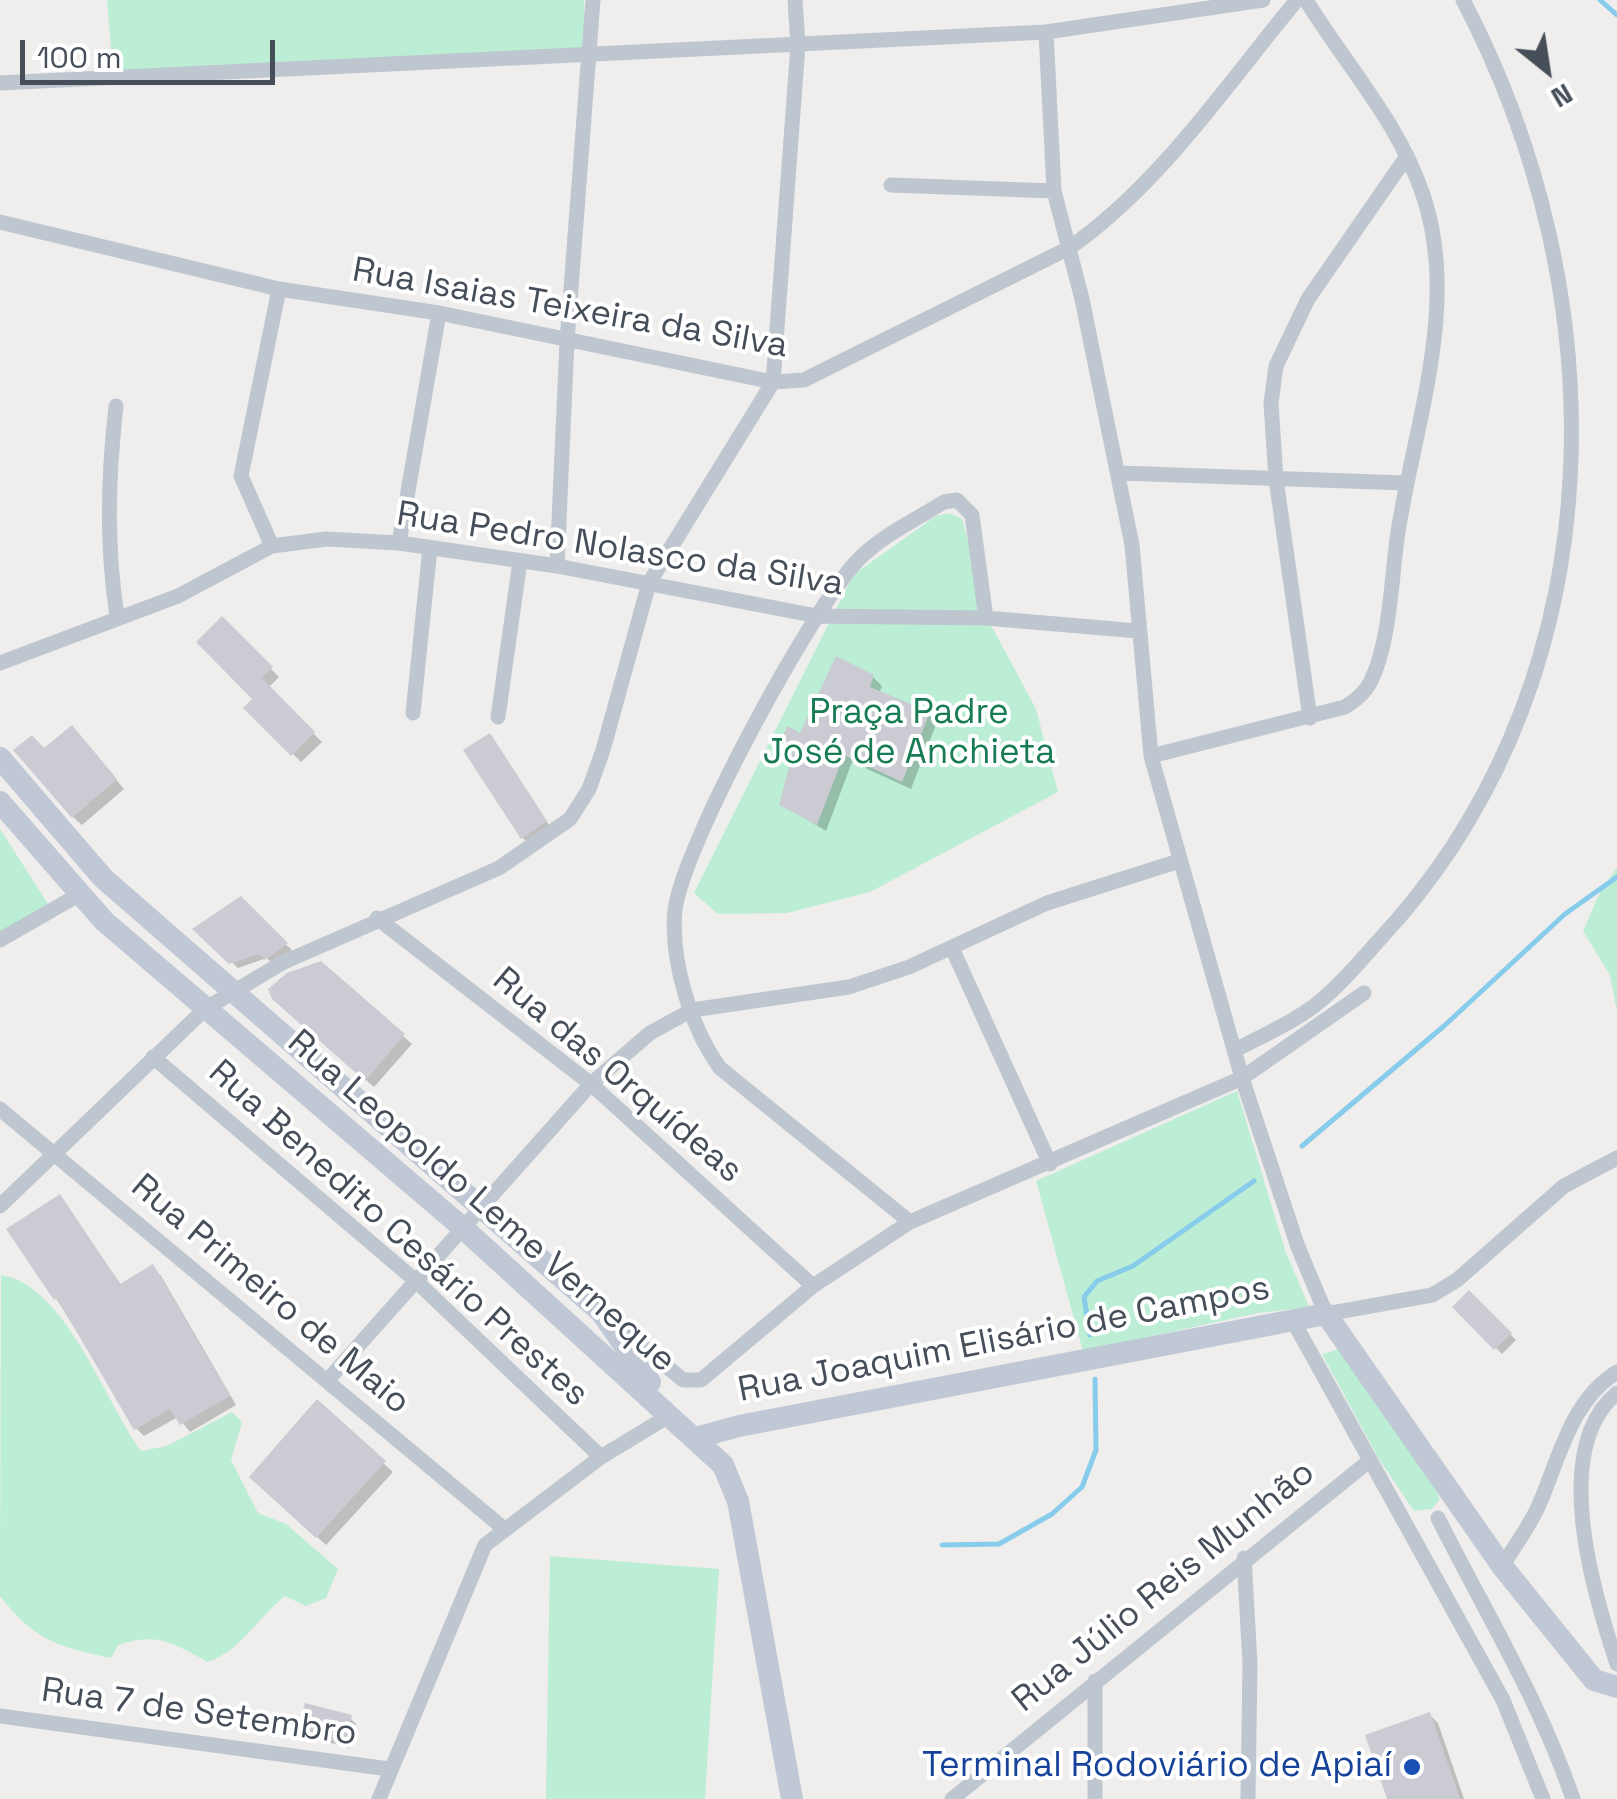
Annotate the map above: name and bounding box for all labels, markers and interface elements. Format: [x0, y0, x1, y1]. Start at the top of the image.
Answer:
scale bar [25, 20, 280, 82]
north arrow [1497, 20, 1597, 120]
text: 100 m [37, 38, 122, 77]
text: N [1545, 76, 1579, 116]
street label: Rua Isaias Teixeira da Silva [349, 250, 791, 368]
street label: Rua Pedro Nolasco da Silva [394, 494, 846, 606]
park label: Praça Padre José de Anchieta [763, 693, 1055, 775]
street label: Rua das Orquídeas [484, 959, 750, 1193]
street label: Rua Leopoldo Leme Verneque [278, 1022, 684, 1382]
street label: Rua Benedito Cesário Prestes [199, 1052, 597, 1416]
street label: Rua Primeiro de Maio [122, 1166, 418, 1424]
street label: Rua Joaquim Elisário de Campos [735, 1268, 1273, 1412]
street label: Rua Júlio Reis Munhão [1005, 1452, 1323, 1722]
street label: Rua 7 de Setembro [39, 1670, 359, 1756]
place label: Terminal Rodoviário de Apiaí [922, 1746, 1392, 1788]
marker: Terminal Rodoviário de Apiaí [1401, 1756, 1423, 1778]

